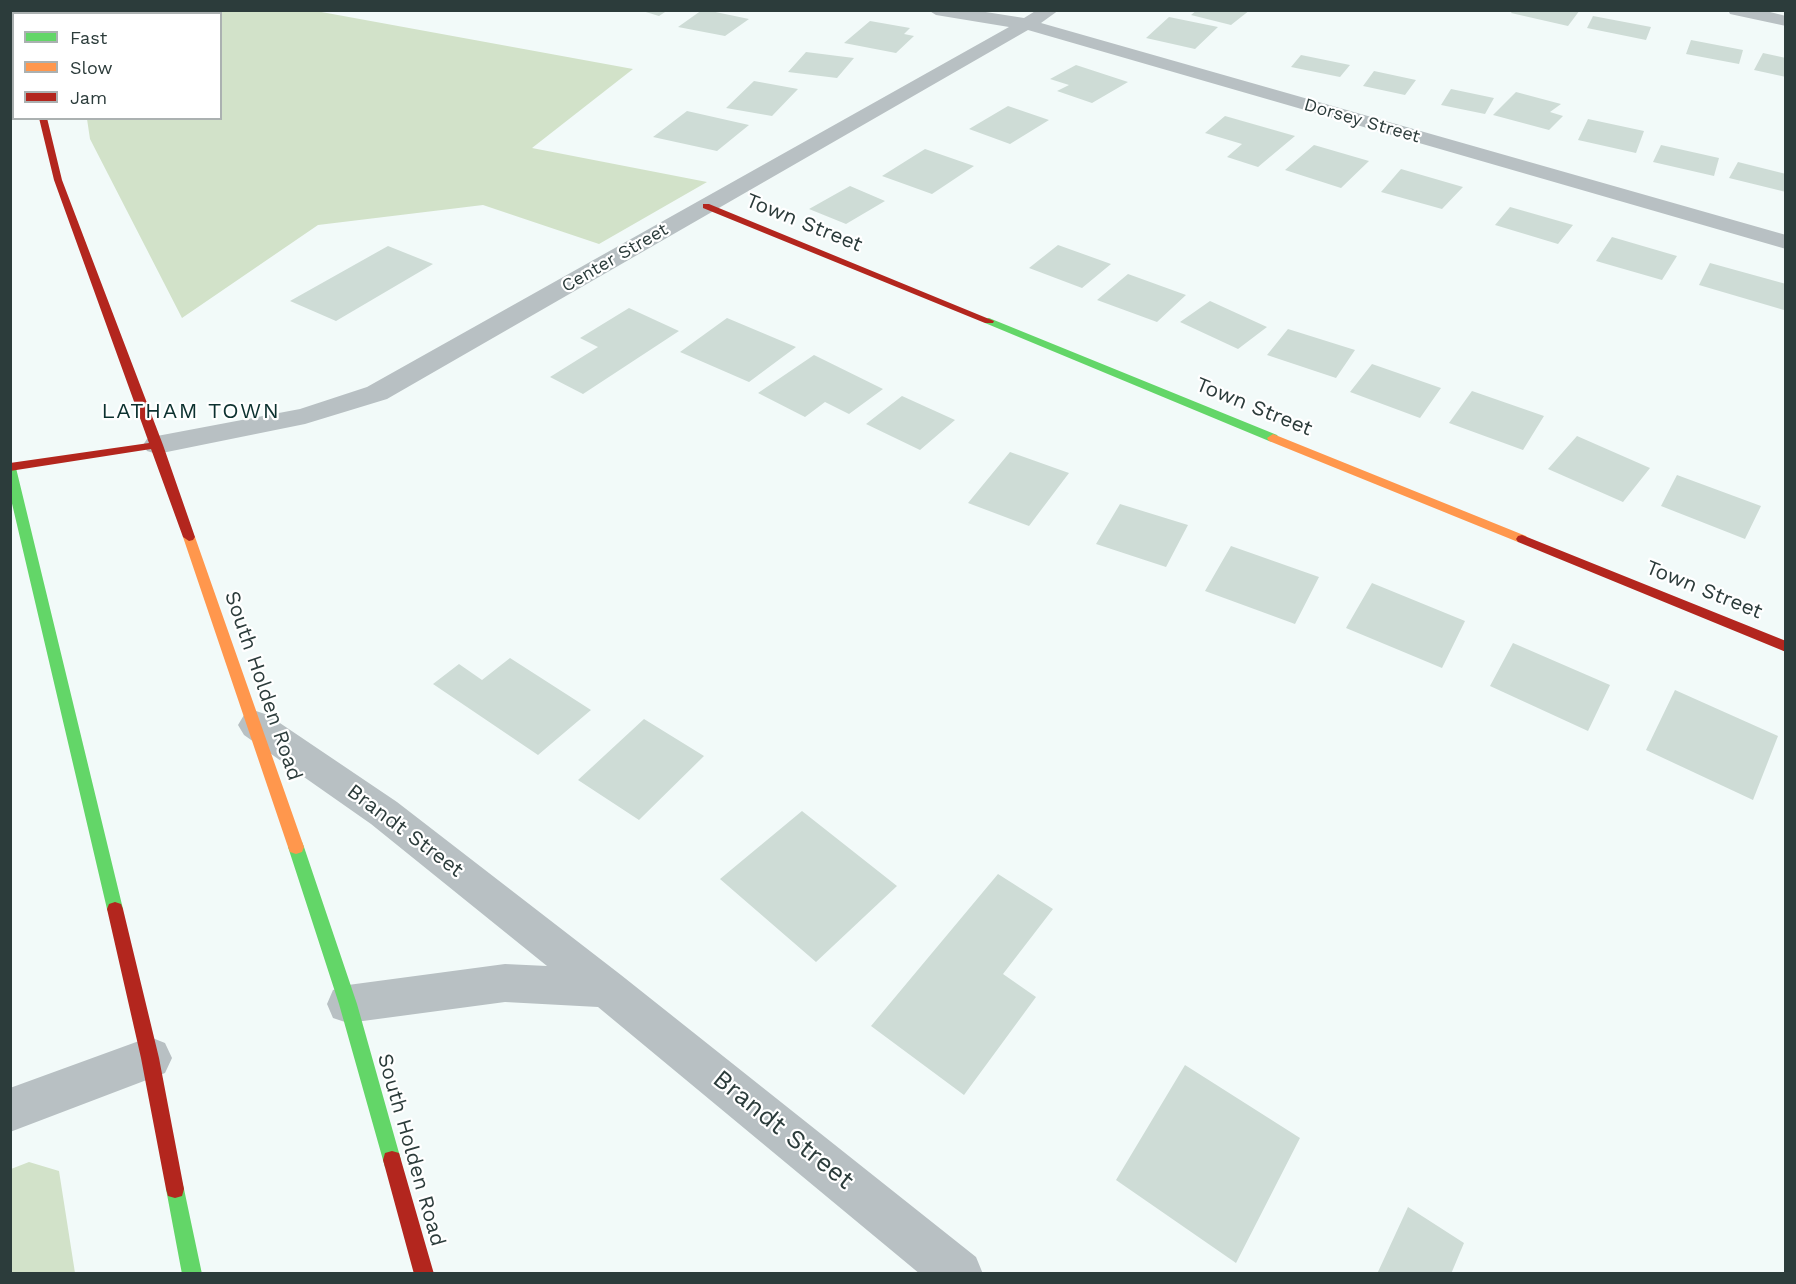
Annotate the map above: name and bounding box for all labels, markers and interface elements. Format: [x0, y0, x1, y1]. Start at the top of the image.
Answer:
legend [12, 12, 222, 120]
text: Fast [70, 27, 107, 48]
text: Slow [70, 57, 113, 78]
text: Jam [70, 87, 107, 108]
street label: Dorsey Street [1301, 94, 1423, 148]
street label: Town Street [742, 188, 866, 258]
street label: Center Street [558, 219, 672, 297]
street label: Town Street [1192, 372, 1316, 442]
district label: LATHAM TOWN [102, 399, 280, 425]
street label: Town Street [1642, 555, 1766, 625]
street label: South Holden Road [219, 588, 307, 784]
street label: Brandt Street [342, 779, 468, 883]
street label: South Holden Road [371, 1051, 451, 1249]
street label: Brandt Street [706, 1064, 860, 1196]

